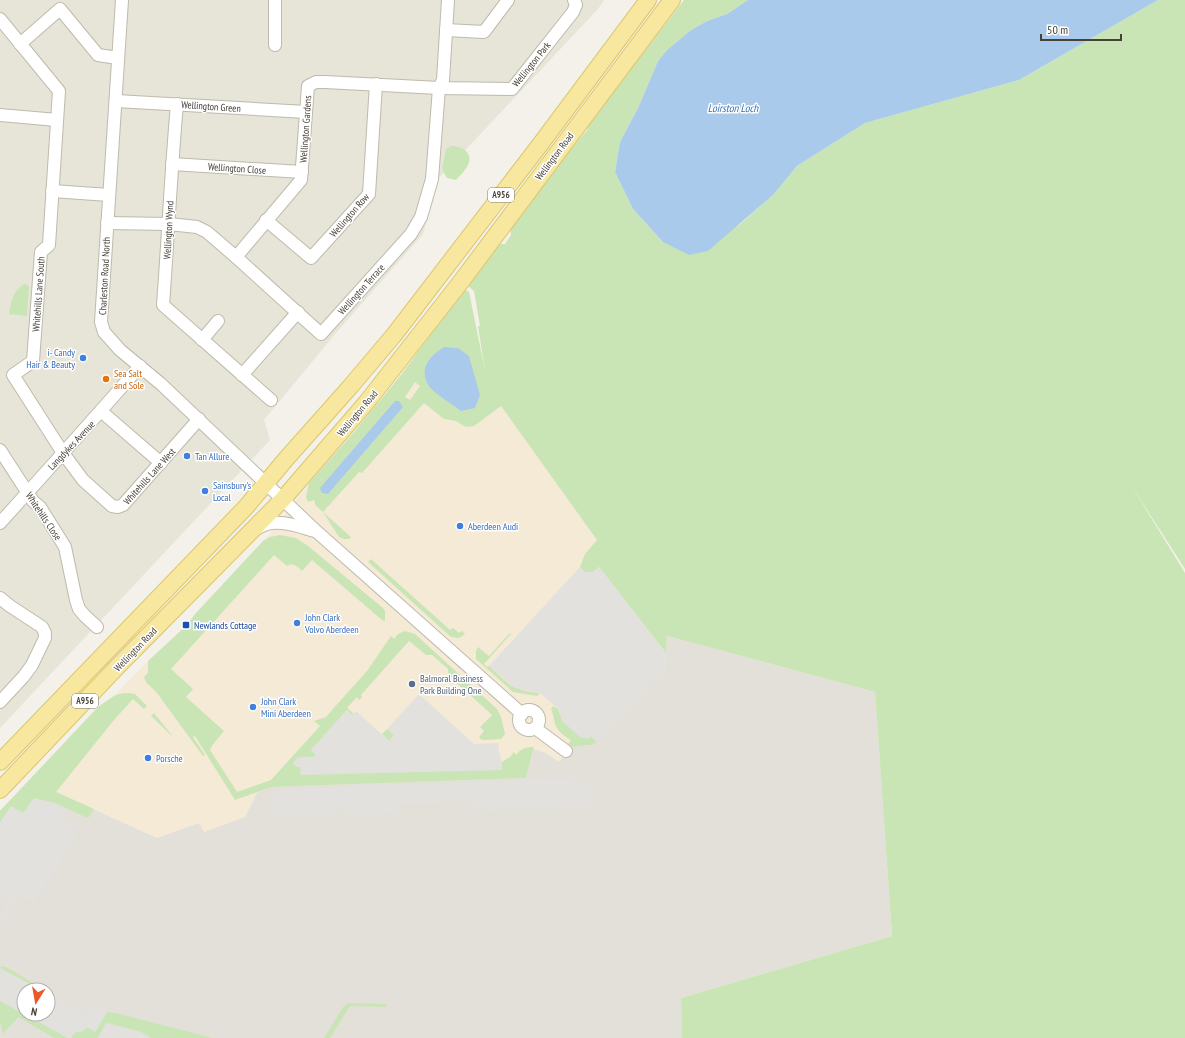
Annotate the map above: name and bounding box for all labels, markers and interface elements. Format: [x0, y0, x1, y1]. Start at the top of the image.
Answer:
scale bar [1041, 16, 1121, 42]
text: 50 m [1047, 22, 1068, 37]
street label: Wellington Park [509, 39, 554, 90]
street label: Wellington Gardens [297, 94, 314, 163]
street label: Wellington Green [181, 98, 241, 115]
water label: Loirston Loch [708, 101, 759, 115]
street label: Wellington Road [532, 130, 577, 183]
street label: Wellington Close [207, 160, 266, 177]
road number: A956 [488, 188, 514, 202]
street label: Wellington Row [327, 191, 372, 240]
street label: Wellington Wynd [160, 200, 177, 260]
street label: Charleston Road North [96, 237, 113, 315]
street label: Whitehills Lane South [29, 256, 48, 332]
street label: Wellington Terrace [335, 261, 388, 317]
place label: i- Candy Hair & Beauty [26, 346, 75, 371]
marker: i- Candy Hair & Beauty [78, 353, 88, 363]
place label: Sea Salt and Sole [114, 367, 144, 392]
marker: Sea Salt and Sole [101, 374, 111, 384]
street label: Wellington Road [334, 387, 381, 439]
street label: Langdykes Avenue [45, 418, 98, 473]
street label: Whitehills Lane West [120, 445, 178, 507]
place label: Tan Allure [195, 450, 229, 463]
marker: Tan Allure [182, 451, 192, 461]
place label: Sainsbury's Local [213, 479, 252, 504]
marker: Sainsbury's Local [200, 486, 210, 496]
street label: Whitehills Close [23, 490, 65, 543]
place label: Aberdeen Audi [468, 520, 518, 533]
marker: Aberdeen Audi [455, 521, 465, 531]
place label: John Clark Volvo Aberdeen [304, 611, 359, 636]
marker: John Clark Volvo Aberdeen [292, 618, 302, 628]
place label: Newlands Cottage [194, 619, 256, 632]
marker: Newlands Cottage [181, 620, 191, 630]
street label: Wellington Road [111, 624, 160, 674]
place label: Balmoral Business Park Building One [420, 672, 484, 697]
marker: Balmoral Business Park Building One [407, 679, 417, 689]
road number: A956 [72, 694, 98, 708]
place label: John Clark Mini Aberdeen [260, 695, 311, 720]
marker: John Clark Mini Aberdeen [248, 702, 258, 712]
place label: Porsche [156, 752, 183, 765]
marker: Porsche [143, 753, 153, 763]
north arrow [16, 982, 56, 1022]
text: N [30, 1004, 38, 1019]

